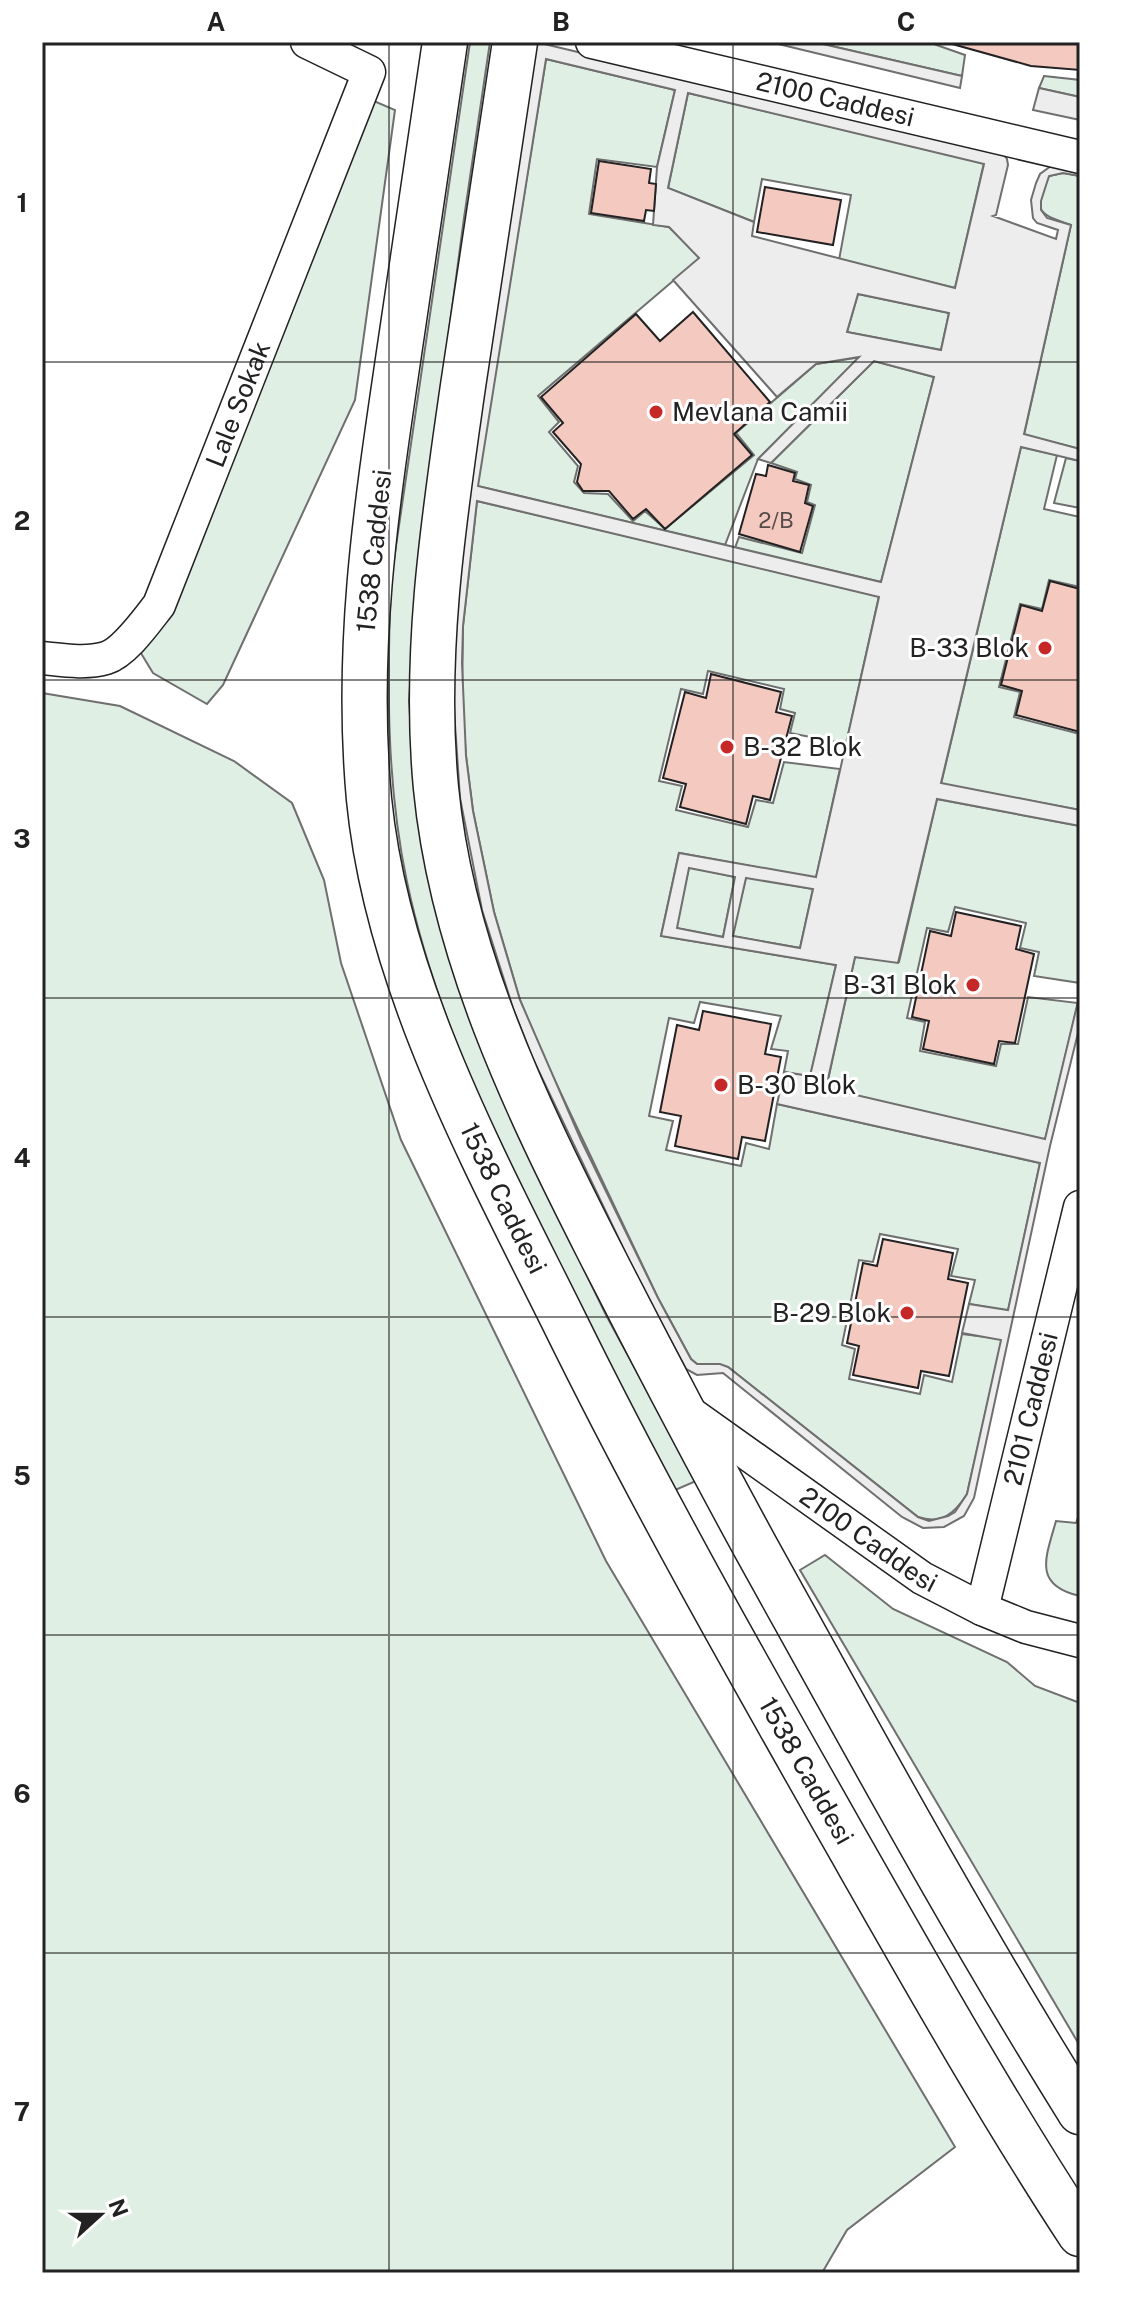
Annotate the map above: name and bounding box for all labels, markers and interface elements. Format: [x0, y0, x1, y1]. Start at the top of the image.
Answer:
text: A [207, 6, 226, 37]
text: B [552, 6, 570, 37]
text: C [897, 6, 915, 37]
street label: 2100 Caddesi [753, 65, 918, 132]
text: 1 [16, 187, 28, 218]
street label: Lale Sokak [199, 337, 276, 471]
place label: Mevlana Camii [672, 396, 848, 427]
marker: Mevlana Camii [647, 403, 665, 421]
street label: 1538 Caddesi [350, 468, 397, 634]
text: 2 [14, 505, 30, 536]
house number: 2/B [758, 507, 794, 533]
place label: B-33 Blok [909, 632, 1029, 663]
marker: B-33 Blok [1036, 639, 1054, 657]
place label: B-32 Blok [743, 731, 862, 762]
marker: B-32 Blok [718, 738, 736, 756]
text: 3 [13, 823, 31, 854]
place label: B-31 Blok [843, 969, 957, 1000]
marker: B-31 Blok [964, 976, 982, 994]
place label: B-30 Blok [737, 1069, 856, 1100]
marker: B-30 Blok [712, 1076, 730, 1094]
street label: 1538 Caddesi [454, 1118, 554, 1279]
text: 4 [13, 1142, 31, 1173]
place label: B-29 Blok [772, 1297, 891, 1328]
marker: B-29 Blok [898, 1304, 916, 1322]
street label: 2101 Caddesi [997, 1329, 1064, 1488]
text: 5 [13, 1460, 31, 1491]
street label: 2100 Caddesi [794, 1480, 943, 1598]
street label: 1538 Caddesi [753, 1692, 861, 1850]
text: 6 [13, 1778, 31, 1809]
text: 7 [14, 2096, 30, 2127]
north arrow [60, 2175, 140, 2255]
text: N [103, 2195, 134, 2221]

